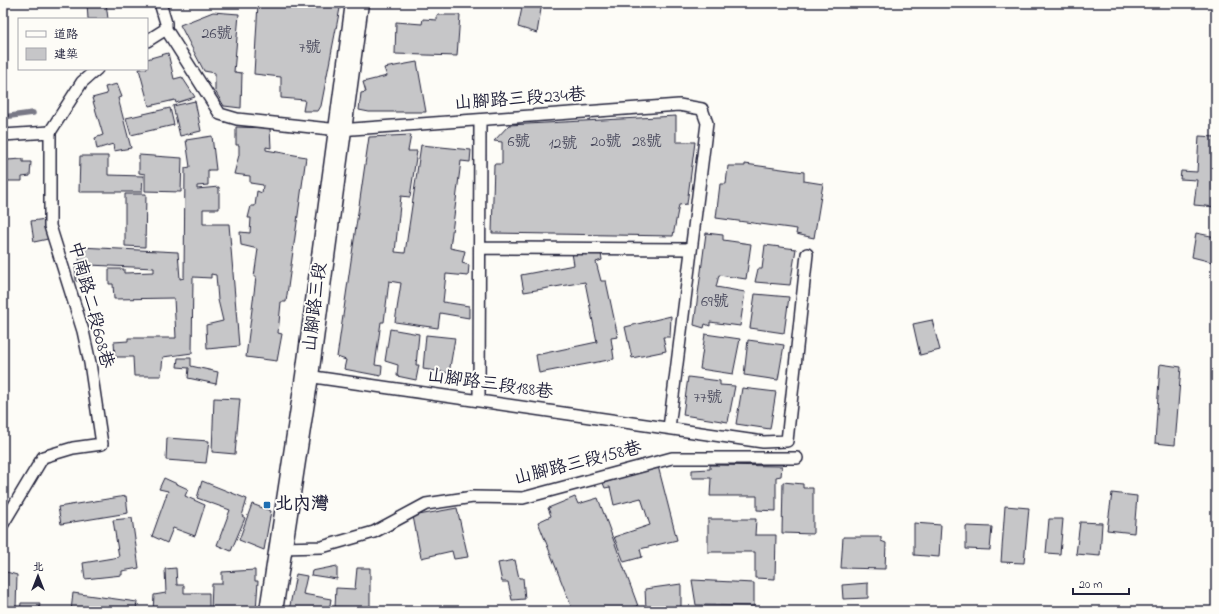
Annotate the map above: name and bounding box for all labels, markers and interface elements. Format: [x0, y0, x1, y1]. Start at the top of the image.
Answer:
legend [18, 18, 148, 70]
house number: 26號 [202, 22, 233, 46]
text: 道路 [54, 26, 78, 44]
house number: 7號 [299, 36, 321, 60]
text: 建築 [54, 46, 78, 64]
street label: 山腳路三段234巷 [453, 82, 587, 118]
house number: 6號 [507, 130, 531, 154]
house number: 20號 [591, 130, 621, 154]
house number: 28號 [632, 130, 662, 154]
house number: 12號 [548, 132, 578, 156]
street label: 中南路二段608巷 [61, 239, 119, 371]
street label: 山腳路三段 [298, 261, 334, 353]
house number: 69號 [701, 290, 729, 314]
street label: 山腳路三段188巷 [425, 363, 555, 407]
house number: 77號 [693, 386, 723, 410]
street label: 山腳路三段158巷 [511, 436, 645, 492]
place label: 北內灣 [275, 492, 329, 518]
marker: 北內灣 [262, 500, 272, 510]
north arrow [18, 556, 58, 596]
text: 北 [33, 559, 44, 575]
scale bar [1073, 570, 1129, 596]
text: 20 m [1079, 576, 1102, 594]

